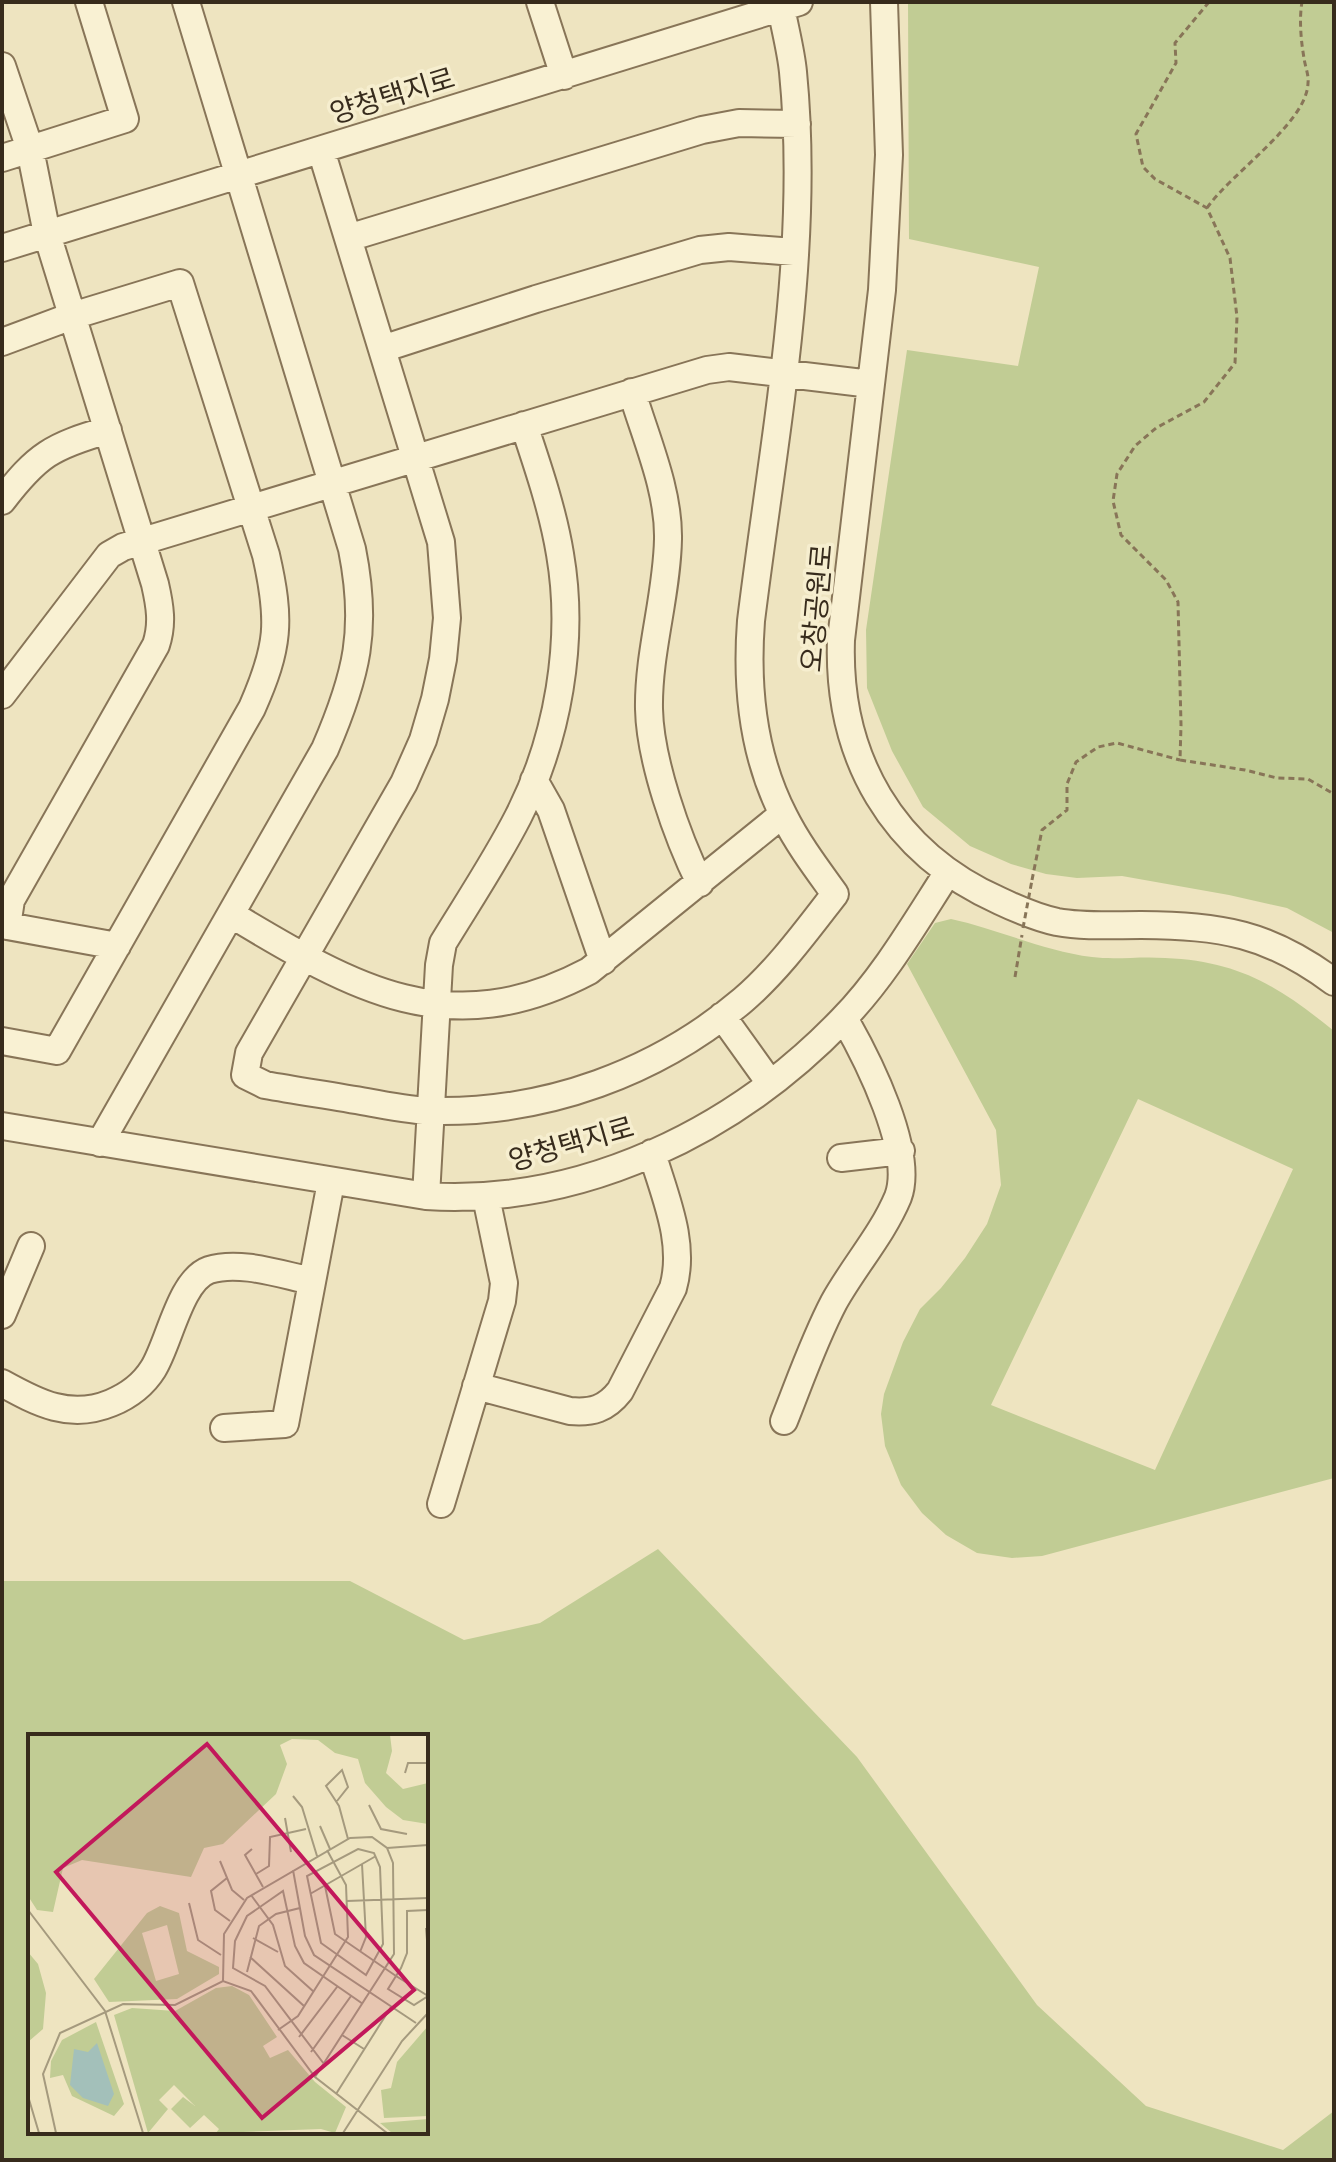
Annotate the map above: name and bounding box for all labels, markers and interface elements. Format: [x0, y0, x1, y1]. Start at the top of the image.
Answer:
street label: 양청택지로 [325, 58, 459, 132]
street label: 오창공원로 [792, 542, 840, 674]
street label: 양청택지로 [504, 1107, 638, 1179]
inset map [28, 1734, 428, 2134]

